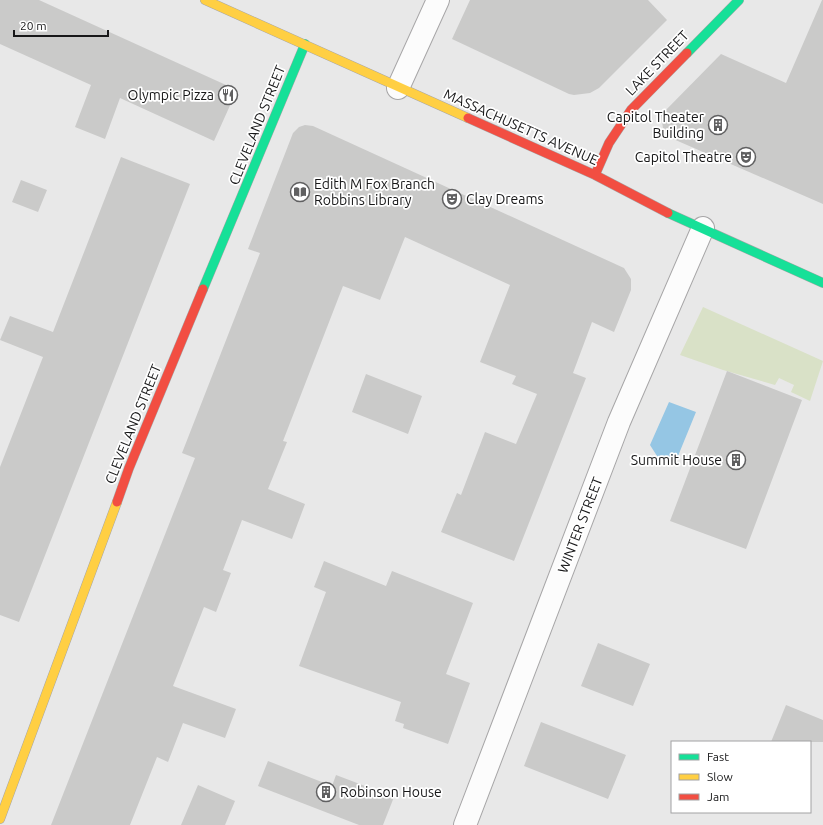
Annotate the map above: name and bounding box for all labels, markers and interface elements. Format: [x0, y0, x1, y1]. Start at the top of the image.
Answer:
scale bar [14, 12, 108, 38]
text: 20 m [20, 19, 47, 32]
street label: LAKE STREET [622, 27, 692, 99]
street label: CLEVELAND STREET [226, 63, 288, 187]
restaurant icon: Olympic Pizza [217, 84, 239, 106]
street label: MASSACHUSETTS AVENUE [441, 86, 601, 168]
place label: Olympic Pizza [128, 87, 214, 103]
place label: Capitol Theater Building [607, 109, 705, 141]
building icon: Capitol Theater Building [707, 114, 729, 136]
theatre icon: Capitol Theatre [735, 146, 757, 168]
place label: Capitol Theatre [635, 149, 732, 165]
place label: Edith M Fox Branch Robbins Library [314, 176, 435, 208]
library icon: Edith M Fox Branch Robbins Library [289, 181, 311, 203]
theatre icon: Clay Dreams [441, 188, 463, 210]
place label: Clay Dreams [466, 191, 544, 207]
street label: CLEVELAND STREET [102, 362, 164, 486]
building icon: Summit House [725, 449, 747, 471]
place label: Summit House [631, 452, 722, 468]
street label: WINTER STREET [554, 475, 606, 575]
legend [671, 741, 811, 813]
text: Fast [707, 750, 729, 763]
text: Slow [707, 770, 733, 783]
building icon: Robinson House [315, 781, 337, 803]
place label: Robinson House [340, 784, 442, 800]
text: Jam [707, 790, 729, 803]

